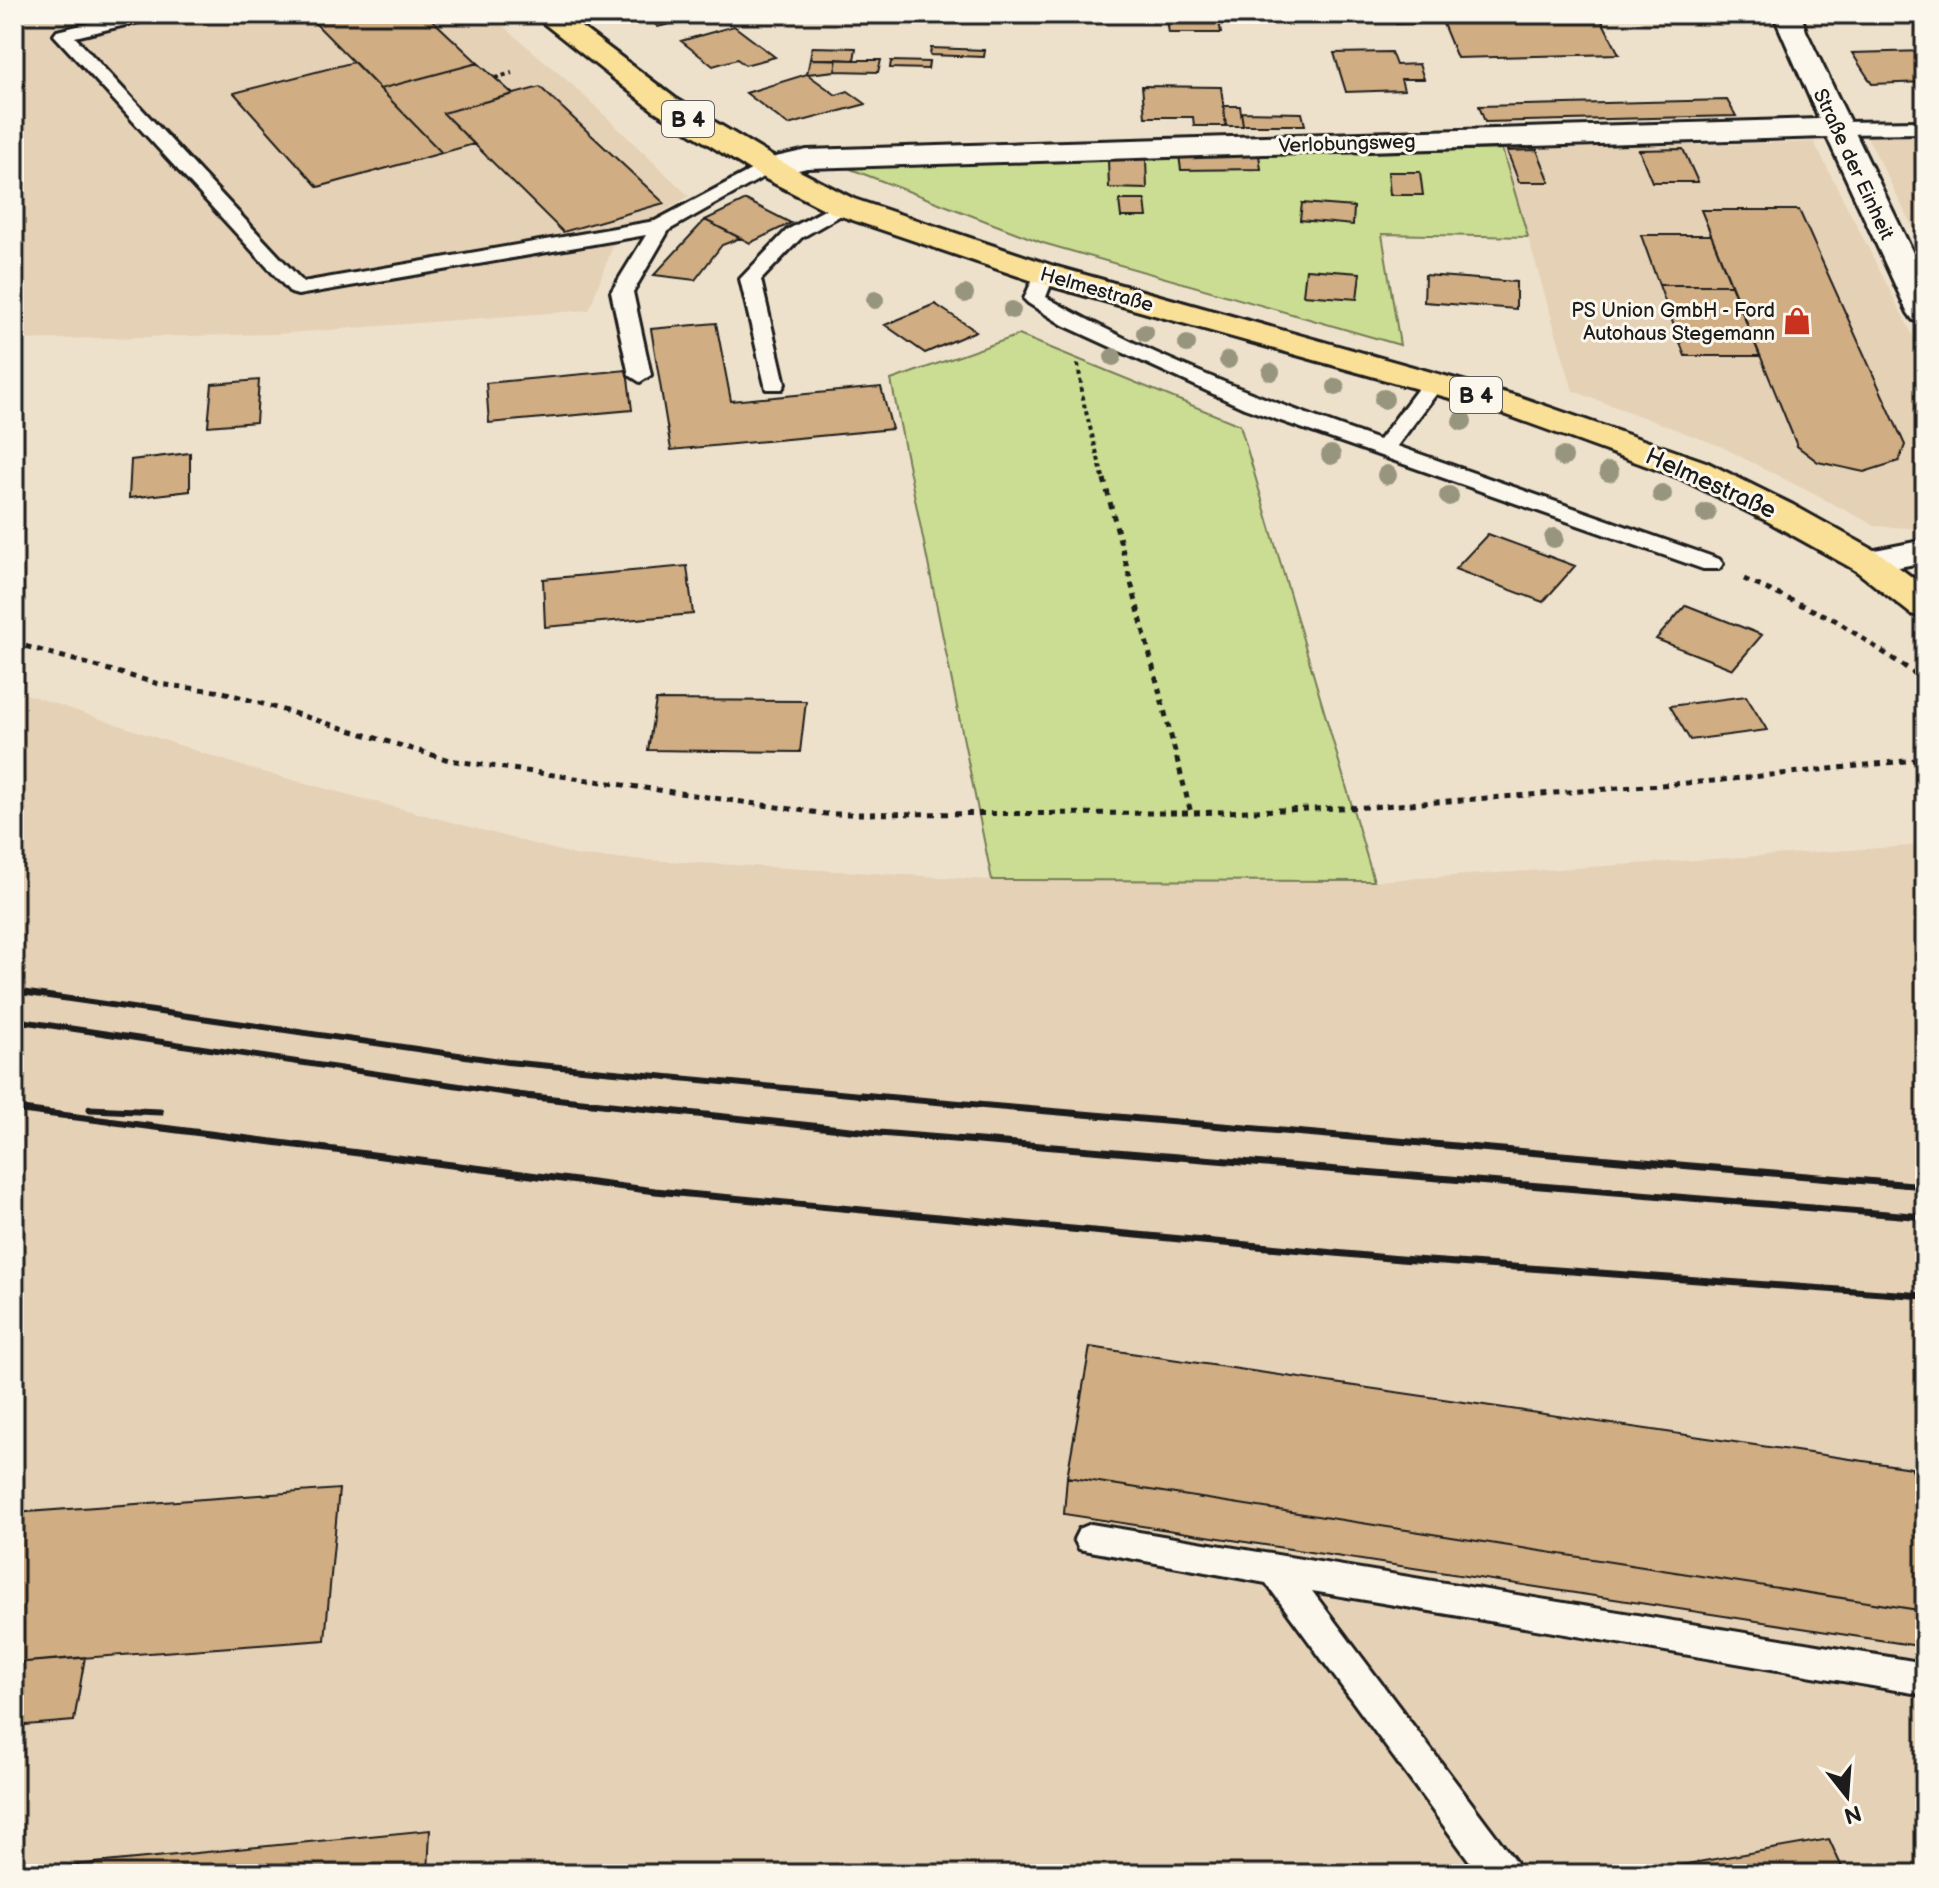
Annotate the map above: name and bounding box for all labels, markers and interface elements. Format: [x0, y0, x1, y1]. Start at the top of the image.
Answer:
street label: Straße der Einheit [1808, 85, 1899, 244]
road number: B 4 [662, 101, 714, 137]
street label: Verlobungsweg [1278, 130, 1416, 158]
street label: Helmestraße [1037, 262, 1156, 318]
place label: PS Union GmbH - Ford Autohaus Stegemann [1571, 299, 1775, 346]
shop icon: PS Union GmbH - Ford Autohaus Stegemann [1782, 306, 1812, 336]
road number: B 4 [1450, 377, 1502, 413]
street label: Helmestraße [1641, 442, 1781, 525]
north arrow [1807, 1756, 1887, 1836]
text: N [1841, 1798, 1864, 1829]

